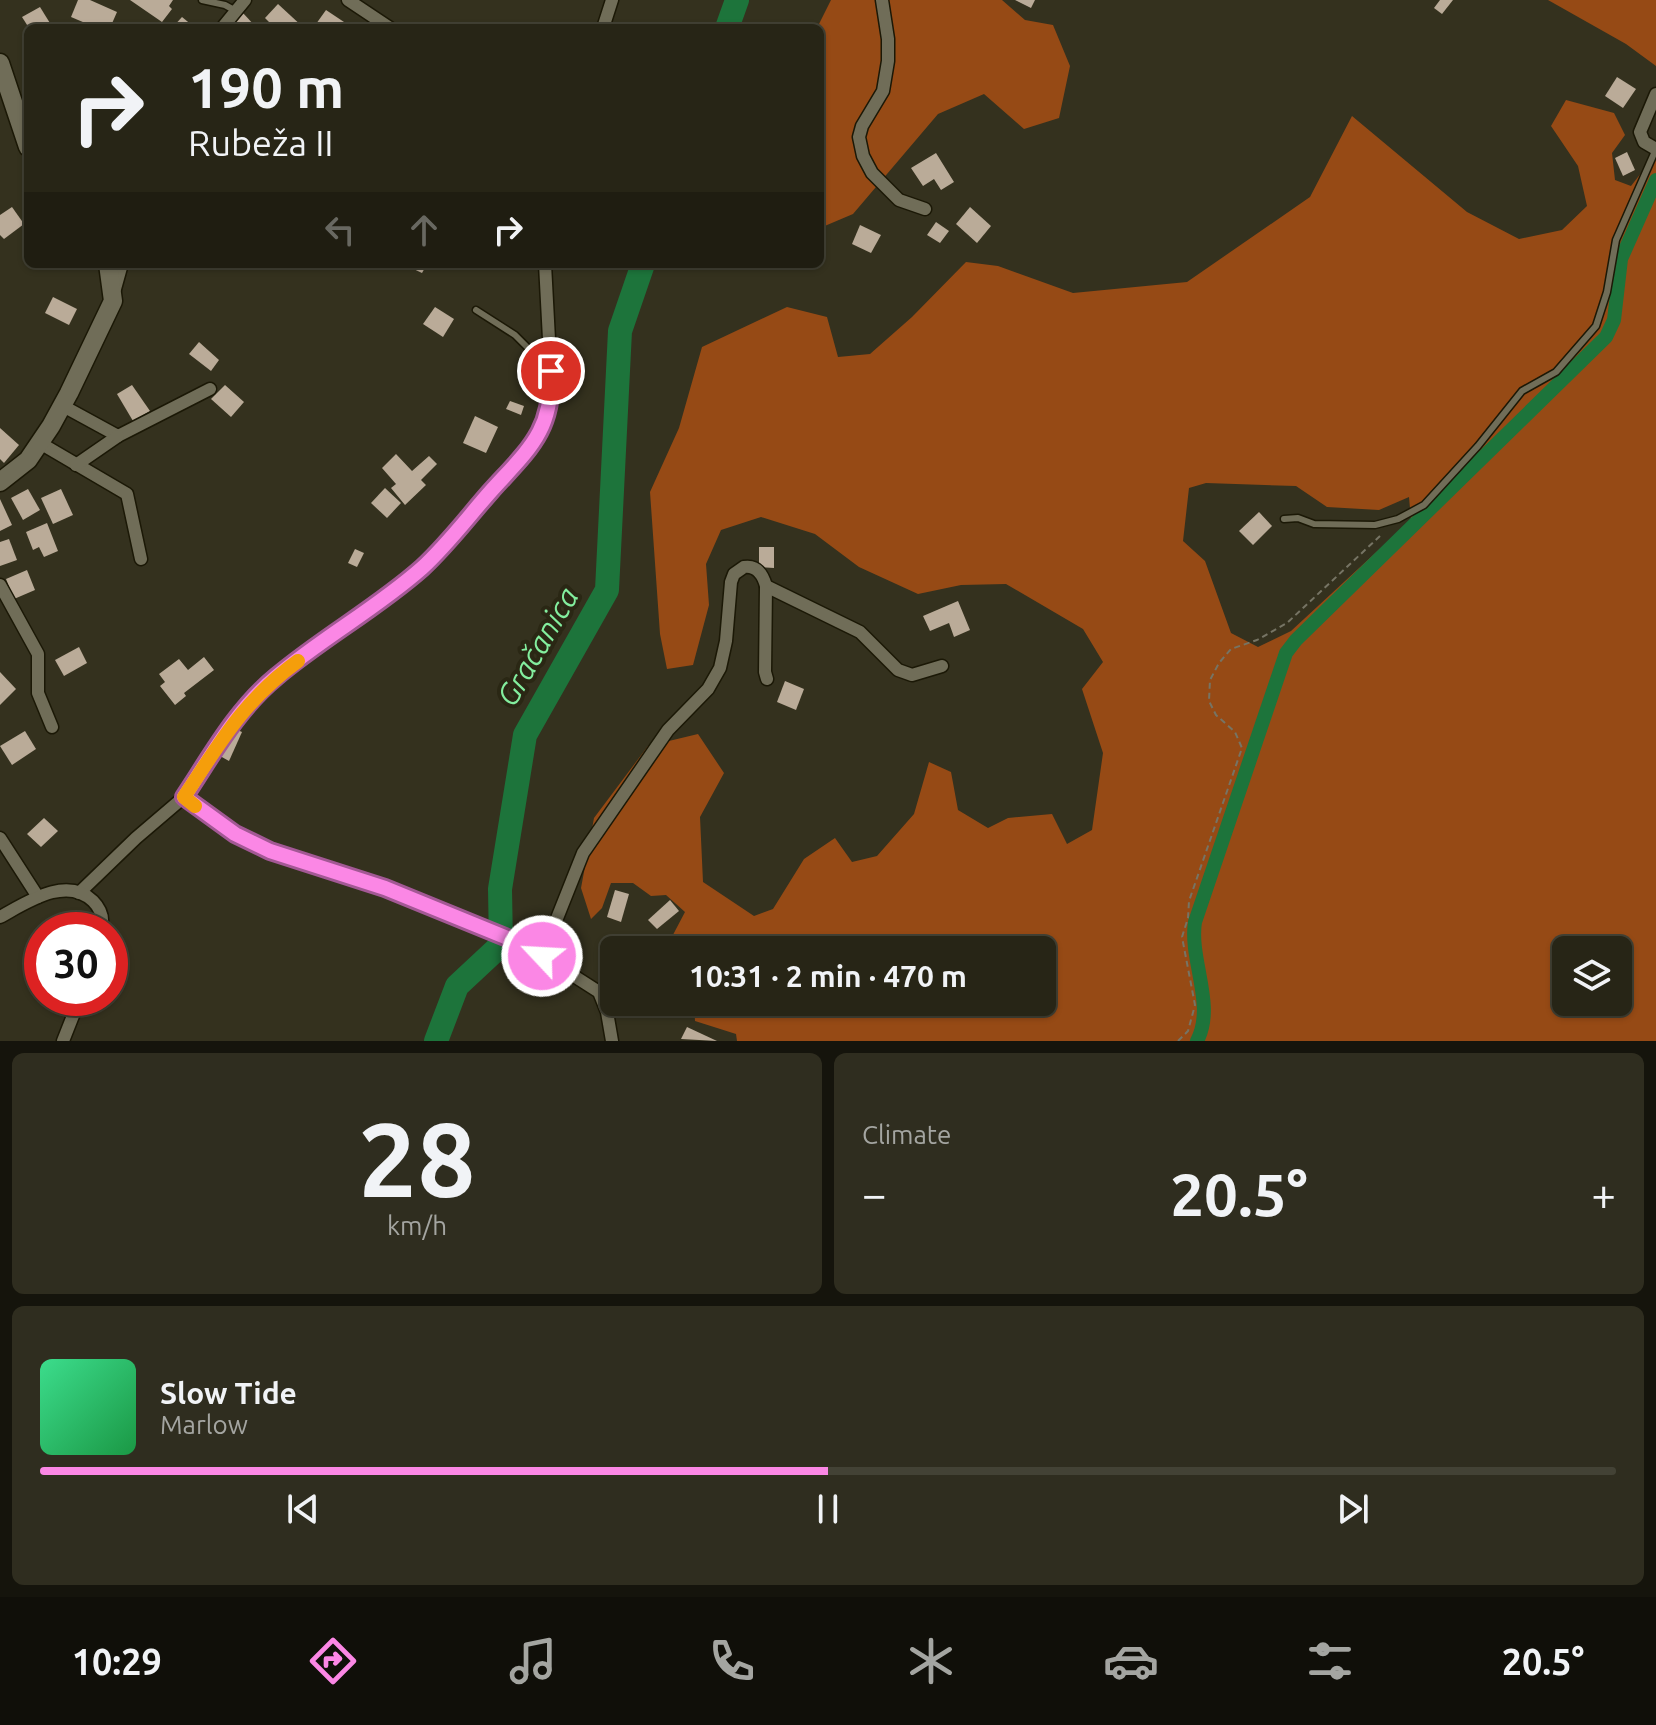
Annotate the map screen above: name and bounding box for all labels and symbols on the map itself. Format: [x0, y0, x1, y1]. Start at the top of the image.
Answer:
pin [517, 337, 585, 405]
water label: Gračanica [490, 581, 585, 712]
speed limit sign: 30 [24, 912, 128, 1016]
position arrow [500, 914, 584, 998]

